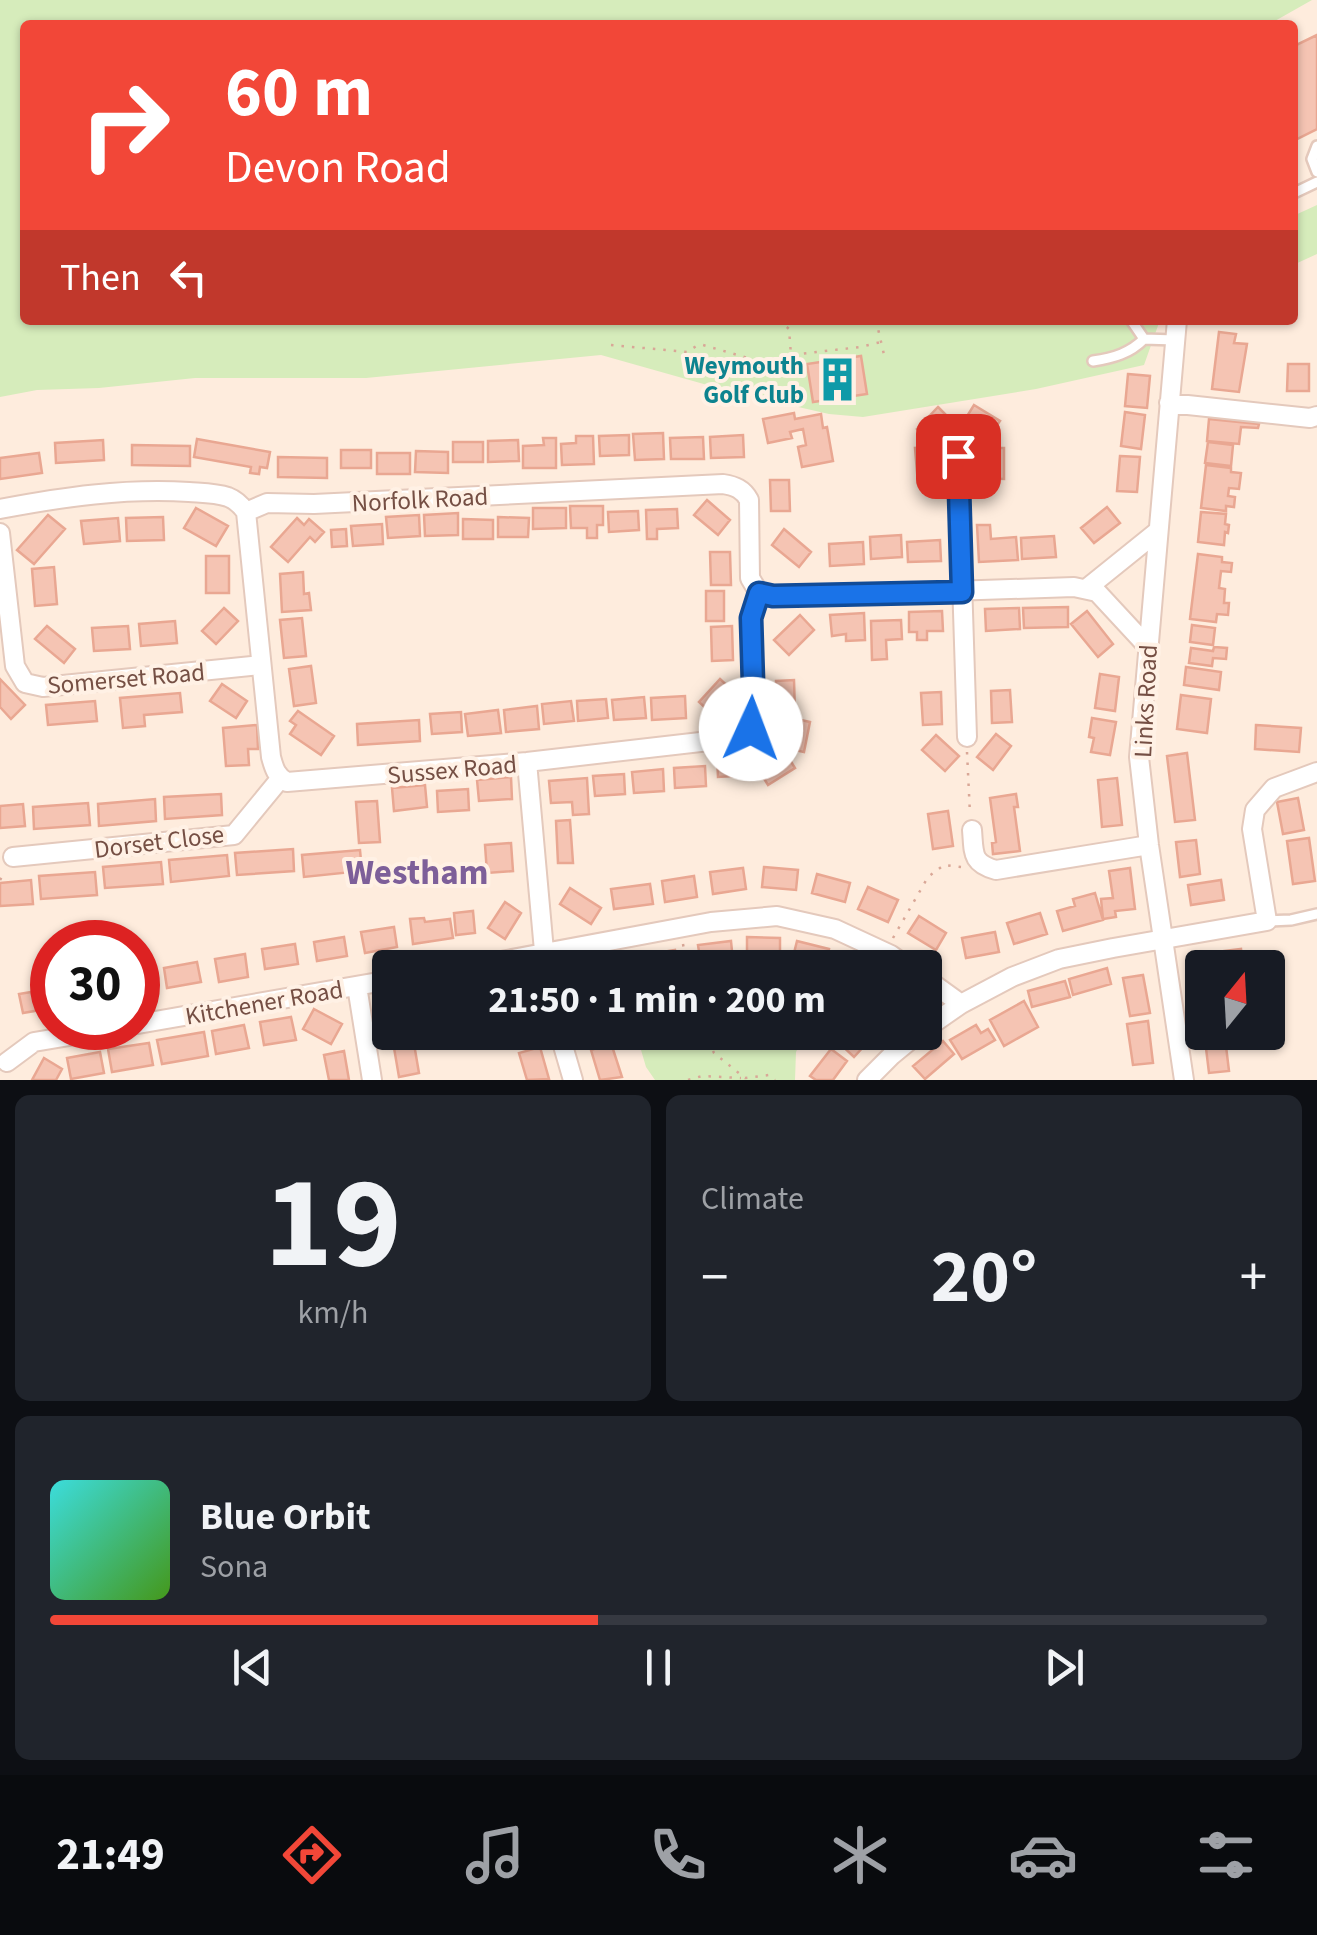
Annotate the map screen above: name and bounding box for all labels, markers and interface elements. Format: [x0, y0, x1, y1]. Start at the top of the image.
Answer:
text: 60 m [225, 43, 373, 143]
icon: right [60, 60, 190, 190]
text: Devon Road [225, 136, 451, 200]
icon: left [161, 250, 216, 305]
text: Then [60, 251, 141, 305]
place label: Weymouth Golf Club [684, 348, 804, 413]
building icon: Weymouth Golf Club [813, 355, 861, 403]
pin [916, 414, 1001, 499]
icon: arrive [931, 429, 986, 484]
street label: Norfolk Road [351, 478, 489, 522]
street label: Links Road [1125, 643, 1167, 759]
street label: Somerset Road [46, 654, 207, 704]
position arrow [699, 677, 803, 781]
street label: Sussex Road [386, 746, 518, 794]
street label: Dorset Close [92, 816, 226, 868]
district label: Westham [345, 848, 489, 898]
speed limit sign: 30 [30, 920, 160, 1050]
north arrow [1185, 950, 1285, 1050]
map controls [1185, 950, 1285, 1050]
street label: Kitchener Road [182, 971, 346, 1035]
text: 21:50 · 1 min · 200 m [488, 973, 826, 1027]
text: 19 [264, 1132, 402, 1317]
text: Climate [701, 1176, 804, 1222]
text: 20° [931, 1224, 1037, 1331]
text: − [701, 1239, 728, 1317]
text: + [1240, 1239, 1267, 1317]
text: km/h [298, 1290, 368, 1336]
text: Blue Orbit [200, 1490, 371, 1544]
text: Sona [200, 1544, 268, 1590]
icon: previous [225, 1640, 280, 1695]
icon: pause [631, 1640, 686, 1695]
icon: next [1037, 1640, 1092, 1695]
icon: directions [277, 1820, 347, 1890]
icon: music [460, 1820, 530, 1890]
icon: phone [643, 1820, 713, 1890]
icon: climate [825, 1820, 895, 1890]
icon: car [1008, 1820, 1078, 1890]
icon: filters [1191, 1820, 1261, 1890]
text: 21:49 [56, 1823, 165, 1887]

